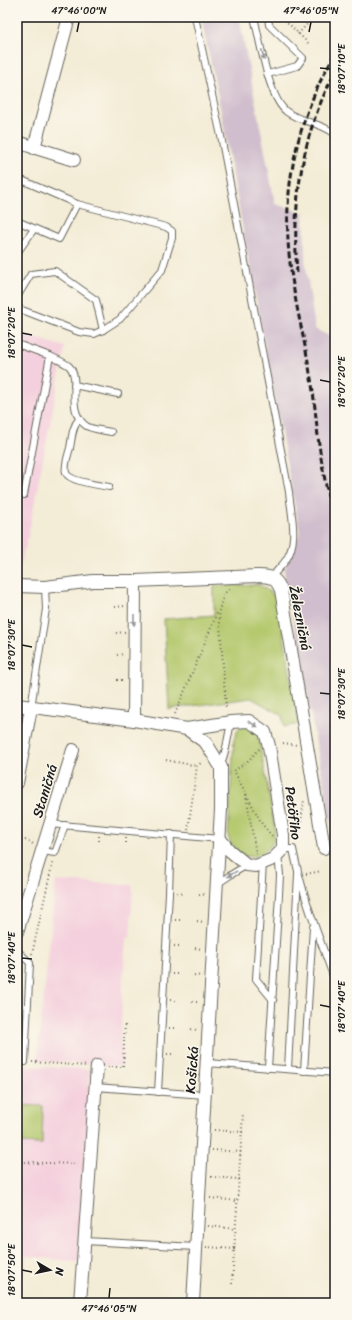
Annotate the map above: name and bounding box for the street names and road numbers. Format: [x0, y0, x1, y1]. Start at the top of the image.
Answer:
street label: Železničná [281, 583, 319, 653]
street label: Staničná [25, 761, 65, 821]
street label: Petöfiho [277, 785, 309, 841]
street label: Košická [178, 1045, 206, 1095]

